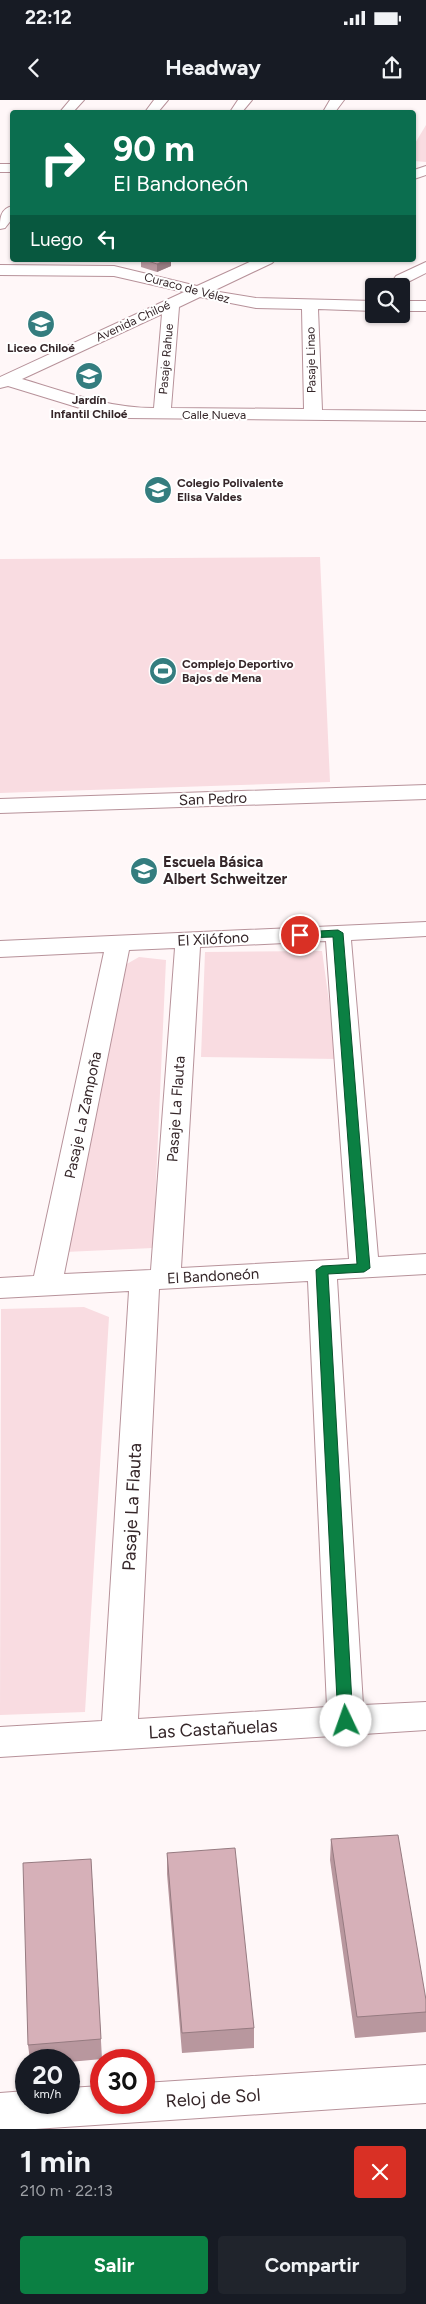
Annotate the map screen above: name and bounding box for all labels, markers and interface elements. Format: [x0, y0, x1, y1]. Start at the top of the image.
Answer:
text: 22:12 [25, 6, 72, 29]
icon: back [20, 54, 48, 82]
text: Headway [165, 54, 261, 81]
icon: share [378, 54, 406, 82]
text: 90 m [113, 128, 195, 170]
icon: right [30, 130, 95, 195]
text: El Bandoneón [113, 170, 248, 197]
icon: left [93, 225, 121, 253]
text: Luego [30, 228, 83, 251]
street label: Curaco de Vélez [143, 270, 231, 306]
map controls [365, 278, 410, 323]
button: search [365, 278, 410, 323]
street label: Avenida Chiloé [94, 297, 173, 344]
school or university icon: Liceo Chiloé [26, 309, 56, 339]
street label: Pasaje Rahue [156, 323, 176, 395]
street label: Pasaje Linao [303, 327, 319, 393]
place label: Liceo Chiloé [7, 341, 75, 355]
school or university icon: Jardín Infantil Chiloé [74, 361, 104, 391]
place label: Jardín Infantil Chiloé [50, 393, 128, 421]
street label: Calle Nueva [182, 408, 246, 422]
school or university icon: Colegio Polivalente Elisa Valdes [143, 475, 173, 505]
place label: Colegio Polivalente Elisa Valdes [177, 476, 284, 504]
sports icon: Complejo Deportivo Bajos de Mena [148, 656, 178, 686]
place label: Complejo Deportivo Bajos de Mena [182, 657, 293, 685]
street label: San Pedro [179, 789, 248, 809]
place label: Escuela Básica Albert Schweitzer [163, 853, 288, 888]
school or university icon: Escuela Básica Albert Schweitzer [129, 856, 159, 886]
pin [279, 914, 321, 956]
icon: arrive [286, 921, 314, 949]
street label: El Xilófono [177, 928, 250, 950]
street label: Pasaje La Zampoña [61, 1050, 105, 1180]
street label: Pasaje La Flauta [163, 1055, 189, 1163]
street label: El Bandoneón [166, 1265, 260, 1287]
street label: Pasaje La Flauta [118, 1443, 146, 1571]
position arrow [319, 1694, 371, 1746]
street label: Las Castañuelas [148, 1715, 278, 1743]
speed limit sign: 30 [90, 2049, 155, 2114]
text: 20 [32, 2060, 63, 2090]
street label: Reloj de Sol [165, 2084, 261, 2112]
text: km/h [34, 2087, 61, 2101]
text: 1 min [20, 2143, 91, 2180]
button: close [354, 2146, 406, 2198]
text: 210 m · 22:13 [20, 2181, 113, 2200]
button: Salir [20, 2236, 208, 2294]
button: Compartir [218, 2236, 406, 2294]

